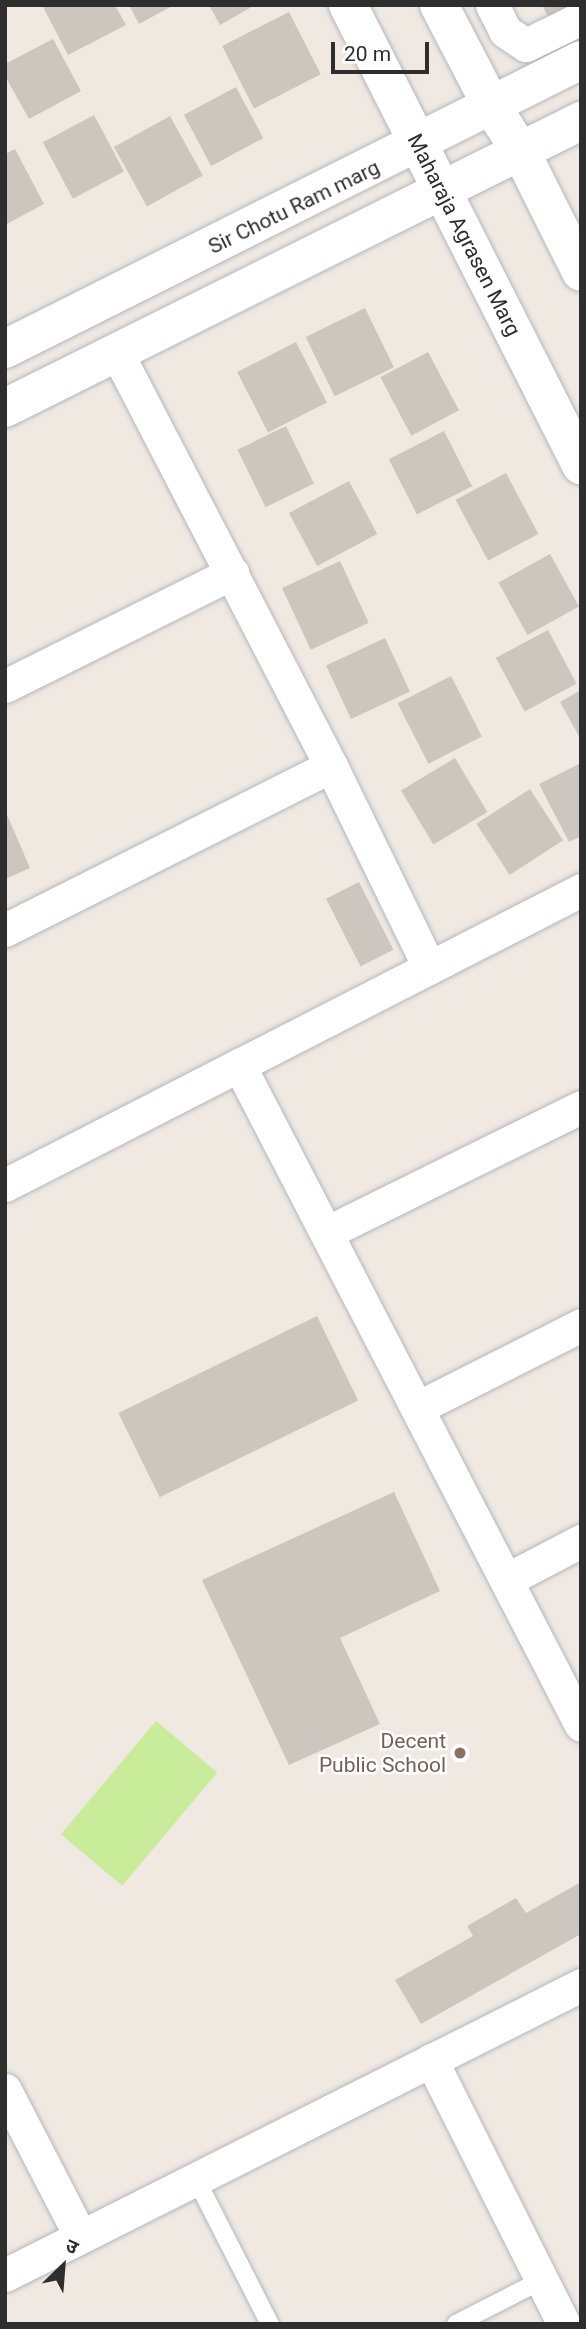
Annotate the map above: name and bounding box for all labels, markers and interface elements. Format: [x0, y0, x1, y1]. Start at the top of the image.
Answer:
scale bar [334, 28, 432, 72]
text: 20 m [344, 42, 391, 66]
street label: Maharaja Agrasen Marg [402, 130, 526, 340]
street label: Sir Chotu Ram marg [204, 155, 384, 259]
place label: Decent Public School [319, 1728, 446, 1778]
marker: Decent Public School [452, 1745, 468, 1761]
north arrow [28, 2231, 98, 2301]
text: उ [62, 2234, 82, 2259]

